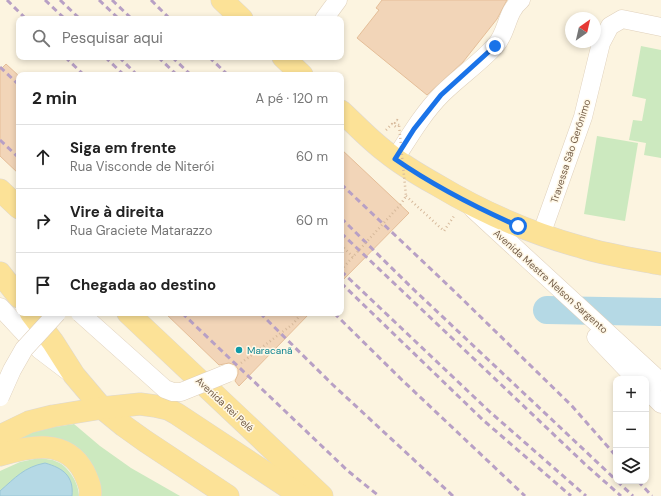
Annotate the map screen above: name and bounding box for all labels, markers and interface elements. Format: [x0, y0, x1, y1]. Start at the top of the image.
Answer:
north arrow [565, 12, 601, 48]
search box [16, 16, 344, 60]
icon: search [30, 27, 52, 49]
text: Pesquisar aqui [62, 28, 163, 48]
route end [486, 37, 504, 55]
text: 2 min [32, 87, 77, 109]
text: A pé · 120 m [256, 90, 328, 107]
street label: Travessa São Gerônimo [548, 98, 593, 205]
text: Siga em frente [70, 138, 176, 158]
icon: ahead [32, 146, 54, 168]
text: 60 m [296, 148, 328, 165]
text: Rua Visconde de Niterói [70, 158, 214, 175]
text: Vire à direita [70, 202, 164, 222]
icon: right [32, 210, 54, 232]
text: 60 m [296, 212, 328, 229]
route start [509, 217, 527, 235]
text: Rua Graciete Matarazzo [70, 222, 212, 239]
street label: Avenida Mestre Nelson Sargento [491, 227, 611, 336]
icon: arrive [32, 274, 54, 296]
text: Chegada ao destino [70, 275, 216, 295]
place label: Maracanã [247, 344, 292, 357]
marker: Maracanã [234, 345, 244, 355]
street label: Avenida Rei Pelé [193, 374, 257, 435]
map controls [613, 376, 649, 484]
button: + [613, 376, 649, 412]
button: − [613, 412, 649, 448]
button: layers [613, 448, 649, 484]

